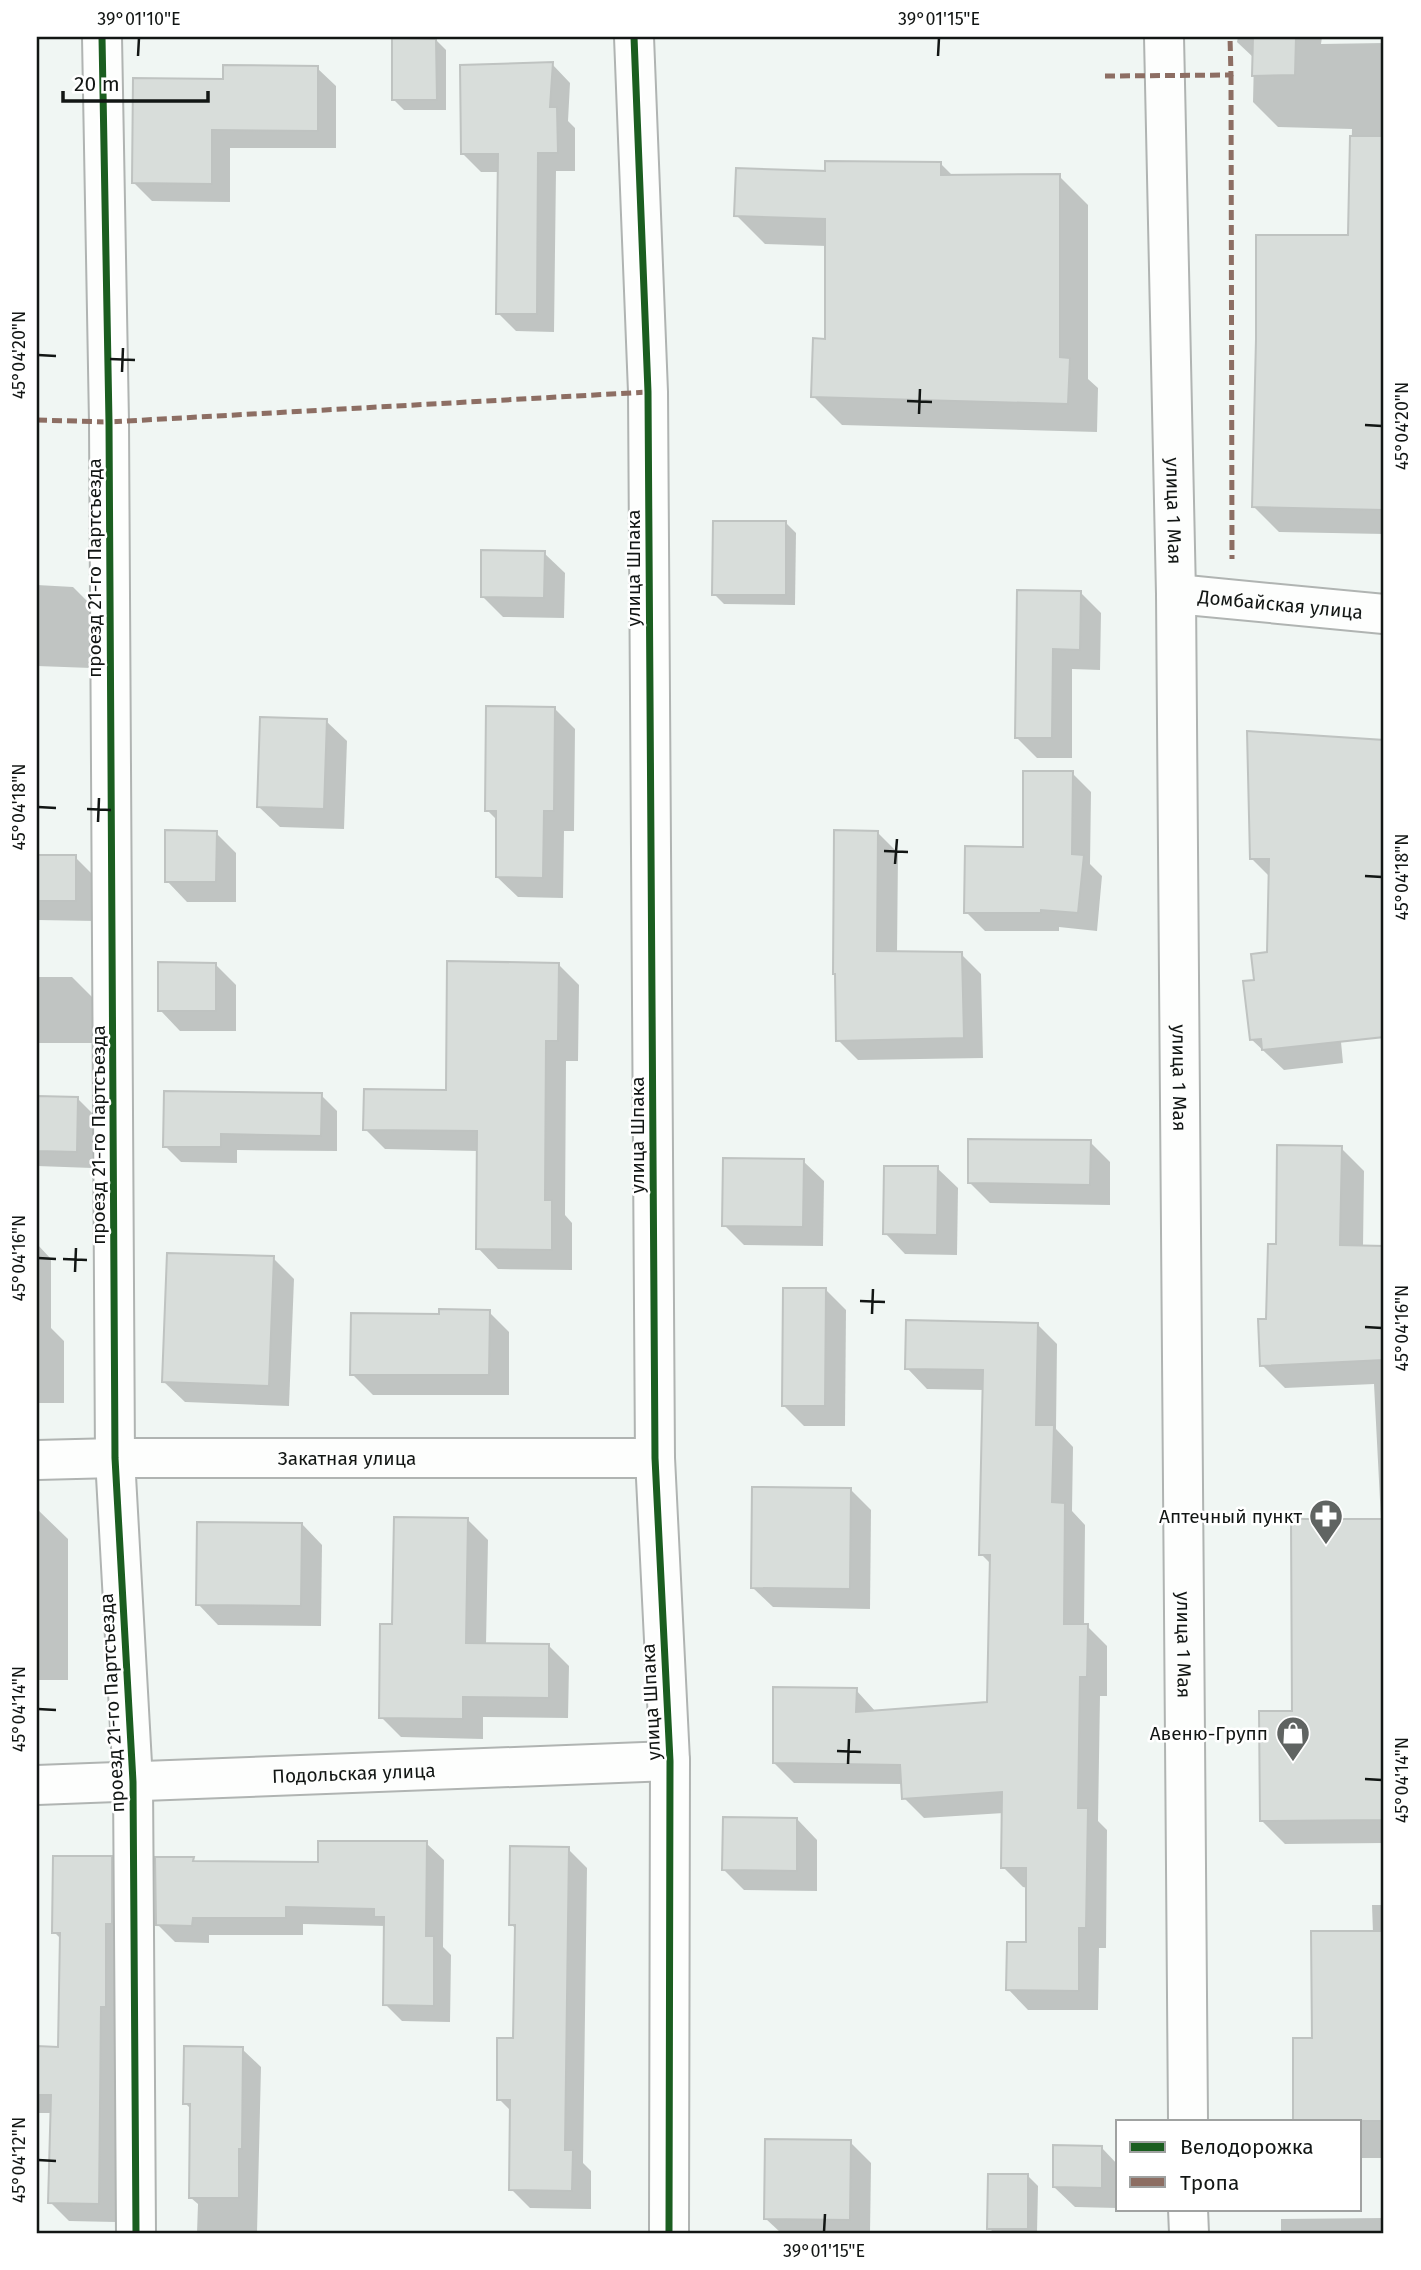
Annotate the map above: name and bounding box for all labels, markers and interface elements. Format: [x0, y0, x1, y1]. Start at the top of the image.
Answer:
text: 39°01'10"E [97, 8, 181, 30]
text: 39°01'15"E [898, 8, 980, 30]
scale bar [63, 60, 208, 104]
text: 20 m [74, 71, 120, 97]
text: 45°04'20"N [8, 311, 30, 399]
text: 45°04'20"N [1391, 382, 1413, 470]
street label: улица 1 Мая [1162, 457, 1187, 565]
street label: проезд 21-го Партсъезда [83, 458, 106, 678]
street label: улица Шпака [622, 509, 645, 627]
street label: Домбайская улица [1196, 585, 1364, 623]
text: 45°04'18"N [8, 763, 30, 851]
text: 45°04'18"N [1391, 833, 1413, 921]
street label: улица 1 Мая [1168, 1024, 1192, 1131]
street label: проезд 21-го Партсъезда [87, 1025, 110, 1245]
street label: улица Шпака [626, 1076, 649, 1194]
text: 45°04'16"N [8, 1215, 30, 1301]
text: 45°04'16"N [1391, 1285, 1413, 1371]
street label: Закатная улица [278, 1447, 416, 1470]
pharmacy icon: Аптечный пункт [1307, 1497, 1345, 1546]
place label: Аптечный пункт [1159, 1505, 1302, 1528]
street label: улица 1 Мая [1172, 1591, 1196, 1698]
street label: проезд 21-го Партсъезда [95, 1593, 129, 1813]
street label: улица Шпака [636, 1643, 666, 1761]
text: 45°04'14"N [8, 1666, 30, 1752]
shop icon: Авеню-Групп [1274, 1714, 1312, 1763]
place label: Авеню-Групп [1150, 1722, 1268, 1745]
text: 45°04'14"N [1391, 1737, 1413, 1823]
street label: Подольская улица [272, 1758, 436, 1788]
text: 45°04'12"N [8, 2117, 30, 2203]
legend [1116, 2120, 1362, 2210]
text: Велодорожка [1180, 2134, 1314, 2160]
text: Тропа [1180, 2170, 1239, 2196]
text: 39°01'15"E [783, 2240, 865, 2262]

